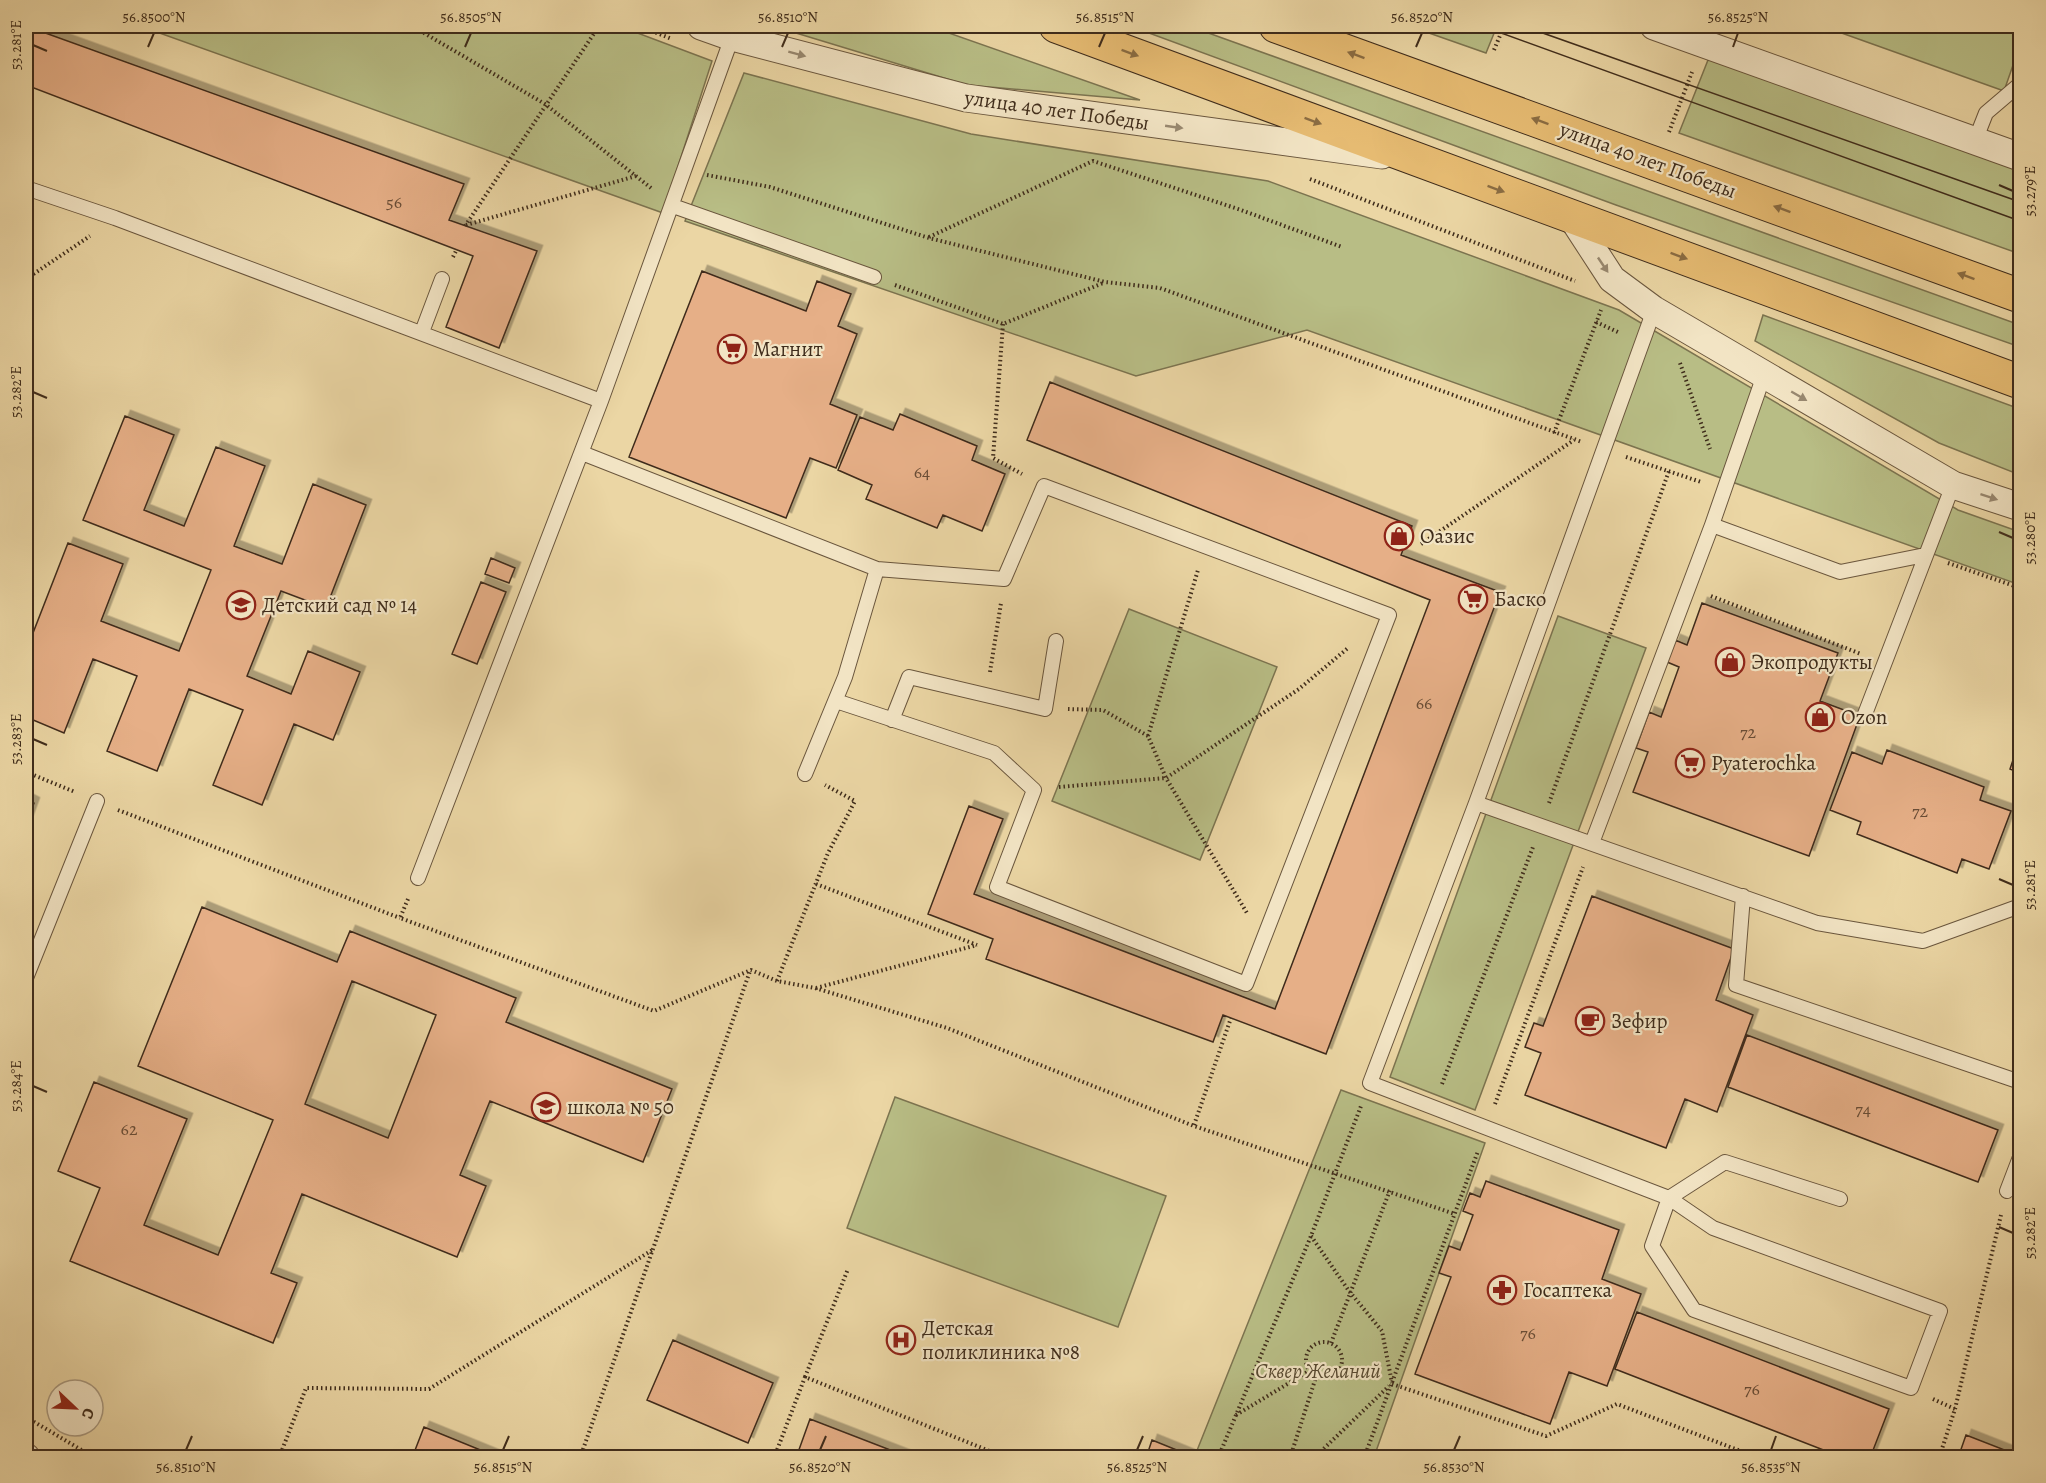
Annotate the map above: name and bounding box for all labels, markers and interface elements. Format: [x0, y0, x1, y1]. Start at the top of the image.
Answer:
text: 56.8500°N [123, 7, 186, 27]
text: 56.8505°N [440, 7, 502, 27]
text: 56.8510°N [758, 7, 818, 27]
text: 56.8515°N [1076, 7, 1135, 27]
text: 56.8520°N [1391, 7, 1453, 27]
text: 56.8525°N [1708, 7, 1768, 27]
text: 53.281°E [6, 20, 26, 70]
one-way arrow [1121, 49, 1139, 58]
one-way arrow [1347, 49, 1365, 59]
one-way arrow [788, 50, 806, 59]
street label: улица 40 лет Победы [962, 83, 1151, 137]
street label: улица 40 лет Победы [1555, 115, 1740, 205]
one-way arrow [1304, 116, 1322, 126]
one-way arrow [1531, 116, 1549, 126]
one-way arrow [1164, 122, 1183, 131]
text: 53.279°E [2020, 166, 2040, 216]
one-way arrow [1487, 184, 1505, 194]
house number: 56 [386, 190, 402, 214]
one-way arrow [1773, 204, 1791, 214]
one-way arrow [1670, 252, 1688, 262]
one-way arrow [1597, 257, 1608, 273]
one-way arrow [1956, 270, 1974, 280]
supermarket icon: Магнит [716, 333, 748, 365]
place label: Магнит [753, 335, 823, 363]
text: 53.282°E [6, 366, 26, 418]
one-way arrow [1791, 390, 1807, 401]
house number: 64 [914, 460, 930, 484]
one-way arrow [1980, 492, 1998, 502]
text: 53.280°E [2020, 511, 2040, 565]
shop icon: Оазис [1383, 520, 1415, 552]
place label: Оазис [1420, 522, 1475, 550]
supermarket icon: Баско [1457, 583, 1489, 615]
place label: Баско [1494, 585, 1546, 613]
school or university icon: Детский сад № 14 [225, 589, 257, 621]
place label: Детский сад № 14 [262, 591, 417, 619]
shop icon: Экопродукты [1714, 646, 1746, 678]
place label: Экопродукты [1751, 648, 1873, 676]
house number: 66 [1416, 691, 1432, 715]
shop icon: Ozon [1804, 701, 1836, 733]
place label: Ozon [1841, 703, 1887, 731]
text: 53.283°E [6, 713, 26, 765]
house number: 72 [1740, 720, 1756, 744]
supermarket icon: Pyaterochka [1674, 747, 1706, 779]
place label: Pyaterochka [1711, 749, 1816, 777]
house number: 72 [1912, 799, 1928, 823]
text: 53.281°E [2020, 860, 2040, 910]
cafe icon: Зефир [1574, 1005, 1606, 1037]
place label: Зефир [1611, 1007, 1668, 1035]
text: 53.284°E [6, 1060, 26, 1112]
school or university icon: школа № 50 [530, 1091, 562, 1123]
place label: школа № 50 [567, 1093, 674, 1121]
house number: 74 [1855, 1097, 1871, 1121]
house number: 62 [121, 1117, 138, 1141]
text: 53.282°E [2020, 1207, 2040, 1259]
pharmacy icon: Госаптека [1486, 1274, 1518, 1306]
place label: Госаптека [1523, 1276, 1612, 1304]
place label: Детская поликлиника №8 [922, 1314, 1080, 1366]
house number: 76 [1520, 1321, 1536, 1345]
hospital icon: Детская поликлиника №8 [885, 1324, 917, 1356]
park label: Сквер Желаний [1255, 1357, 1381, 1385]
house number: 76 [1744, 1377, 1760, 1401]
north arrow [45, 1378, 105, 1438]
text: С [76, 1405, 100, 1422]
text: 56.8510°N [156, 1457, 216, 1477]
text: 56.8515°N [474, 1457, 533, 1477]
text: 56.8520°N [789, 1457, 851, 1477]
text: 56.8525°N [1107, 1457, 1167, 1477]
text: 56.8530°N [1423, 1457, 1485, 1477]
text: 56.8535°N [1741, 1457, 1801, 1477]

